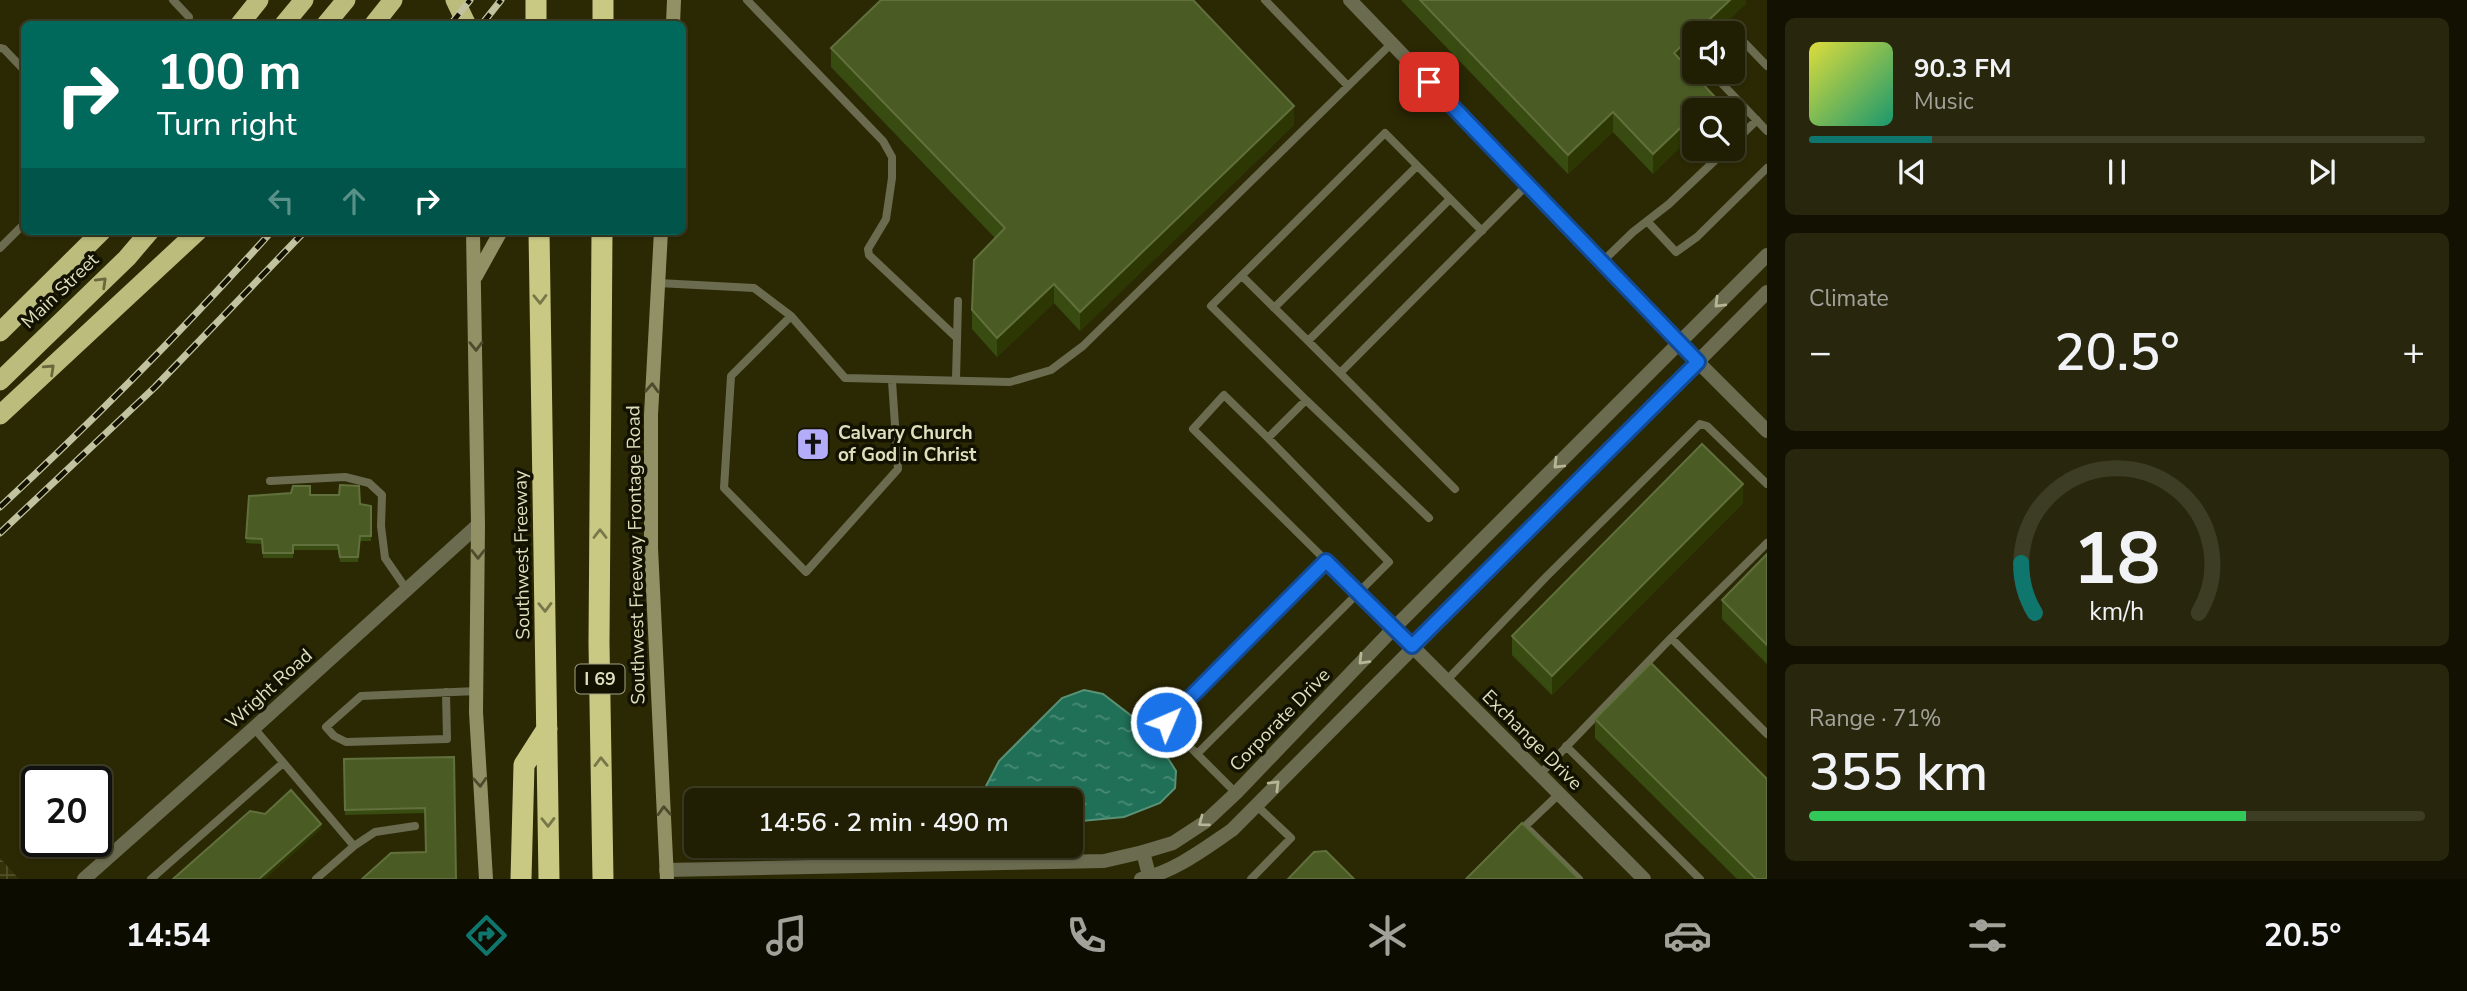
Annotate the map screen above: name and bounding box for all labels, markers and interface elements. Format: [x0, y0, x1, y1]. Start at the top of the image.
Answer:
map controls [1682, 21, 1745, 161]
button: sound [1682, 21, 1745, 84]
text: 100 m [157, 39, 301, 106]
icon: right [42, 49, 133, 140]
text: 90.3 FM [1914, 51, 2011, 86]
pin [1399, 52, 1459, 112]
icon: arrive [1410, 63, 1448, 101]
text: Music [1914, 86, 1974, 117]
button: search [1682, 98, 1745, 161]
text: Turn right [157, 103, 297, 146]
icon: previous [1893, 153, 1931, 191]
icon: pause [2098, 153, 2136, 191]
icon: next [2303, 153, 2341, 191]
icon: left [262, 182, 300, 220]
icon: ahead [335, 182, 373, 220]
icon: right [408, 182, 446, 220]
street label: Main Street [16, 247, 105, 334]
one-way arrow [94, 278, 107, 291]
text: Climate [1809, 283, 1889, 314]
one-way arrow [533, 294, 548, 305]
one-way arrow [1714, 295, 1727, 308]
text: 20.5° [2054, 317, 2180, 388]
text: − [1809, 327, 1832, 378]
text: + [2402, 327, 2425, 378]
one-way arrow [468, 341, 484, 352]
one-way arrow [42, 365, 55, 377]
one-way arrow [644, 382, 659, 393]
street label: Southwest Freeway Frontage Road [620, 405, 652, 705]
place label: Calvary Church of God in Christ [838, 420, 977, 468]
church icon: Calvary Church of God in Christ [794, 425, 832, 463]
one-way arrow [1553, 456, 1566, 469]
street label: Southwest Freeway [508, 470, 536, 640]
text: 18 [2073, 510, 2161, 610]
one-way arrow [592, 529, 608, 539]
one-way arrow [470, 549, 486, 560]
text: km/h [2089, 595, 2145, 629]
one-way arrow [537, 602, 553, 613]
street label: Wright Road [220, 643, 318, 735]
one-way arrow [1358, 652, 1371, 665]
street label: Corporate Drive [1224, 663, 1336, 777]
road number: I 69 [576, 664, 624, 694]
street label: Exchange Drive [1476, 684, 1588, 796]
position arrow [1129, 685, 1203, 759]
text: Range · 71% [1809, 703, 1941, 734]
text: 355 km [1809, 737, 1988, 808]
one-way arrow [593, 756, 609, 767]
speed limit sign: 20 [21, 766, 112, 857]
one-way arrow [473, 776, 488, 787]
one-way arrow [1267, 781, 1280, 794]
one-way arrow [656, 805, 671, 816]
text: 14:56 · 2 min · 490 m [758, 805, 1009, 840]
one-way arrow [1198, 813, 1211, 826]
one-way arrow [540, 817, 556, 828]
icon: directions [462, 911, 511, 960]
icon: music [762, 911, 811, 960]
icon: phone [1062, 911, 1111, 960]
icon: climate [1363, 911, 1412, 960]
icon: car [1663, 911, 1712, 960]
icon: filters [1963, 911, 2012, 960]
text: 14:54 [126, 914, 210, 957]
text: 20.5° [2264, 914, 2341, 957]

